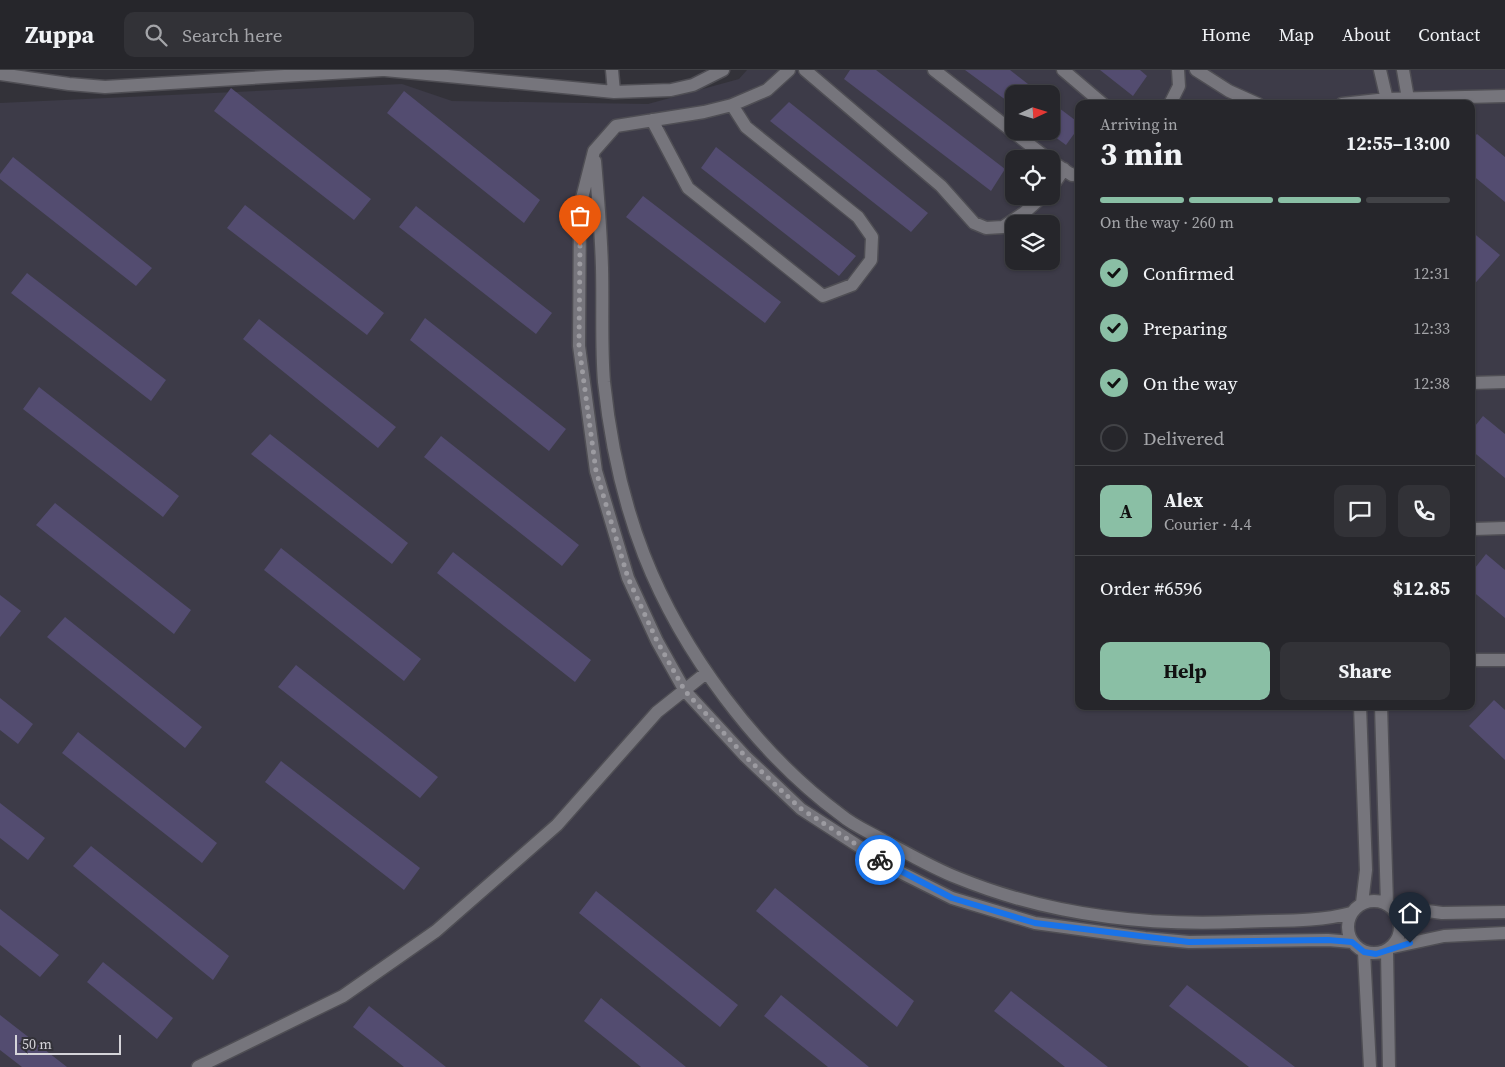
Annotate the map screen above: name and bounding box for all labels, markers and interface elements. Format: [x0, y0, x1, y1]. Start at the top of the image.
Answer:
search box [124, 12, 474, 57]
text: Zuppa [25, 18, 94, 51]
icon: search [142, 21, 170, 49]
text: Search here [182, 22, 282, 48]
text: Home [1202, 22, 1251, 47]
text: Map [1279, 22, 1314, 47]
text: About [1342, 22, 1390, 47]
text: Contact [1418, 22, 1480, 47]
north arrow [1005, 85, 1060, 140]
map controls [1005, 85, 1060, 270]
text: Arriving in [1100, 113, 1178, 135]
text: 12:55–13:00 [1346, 130, 1450, 156]
text: 3 min [1100, 132, 1183, 176]
button: locate [1005, 150, 1060, 205]
pin [559, 195, 601, 246]
icon: bag [566, 202, 594, 230]
text: On the way · 260 m [1100, 211, 1234, 233]
button: layers [1005, 215, 1060, 270]
icon: check [1100, 259, 1128, 287]
text: Confirmed [1143, 260, 1234, 286]
text: 12:31 [1413, 262, 1450, 284]
icon: check [1100, 314, 1128, 342]
text: Preparing [1143, 315, 1227, 341]
text: 12:33 [1413, 317, 1450, 339]
icon: check [1100, 369, 1128, 397]
text: On the way [1143, 370, 1238, 396]
text: 12:38 [1413, 372, 1450, 394]
text: Delivered [1143, 425, 1224, 451]
button: chat [1334, 485, 1386, 537]
button: phone [1398, 485, 1450, 537]
text: Alex [1164, 487, 1203, 513]
text: A [1120, 498, 1132, 524]
text: Courier · 4.4 [1164, 513, 1252, 535]
text: Order #6596 [1100, 575, 1202, 601]
text: $12.85 [1393, 575, 1450, 601]
button: Help [1100, 642, 1270, 700]
button: Share [1280, 642, 1450, 700]
courier [855, 835, 905, 885]
icon: bike [866, 846, 894, 874]
pin [1389, 892, 1431, 943]
icon: home [1396, 899, 1424, 927]
scale bar [15, 1032, 121, 1055]
text: 50 m [22, 1034, 52, 1054]

